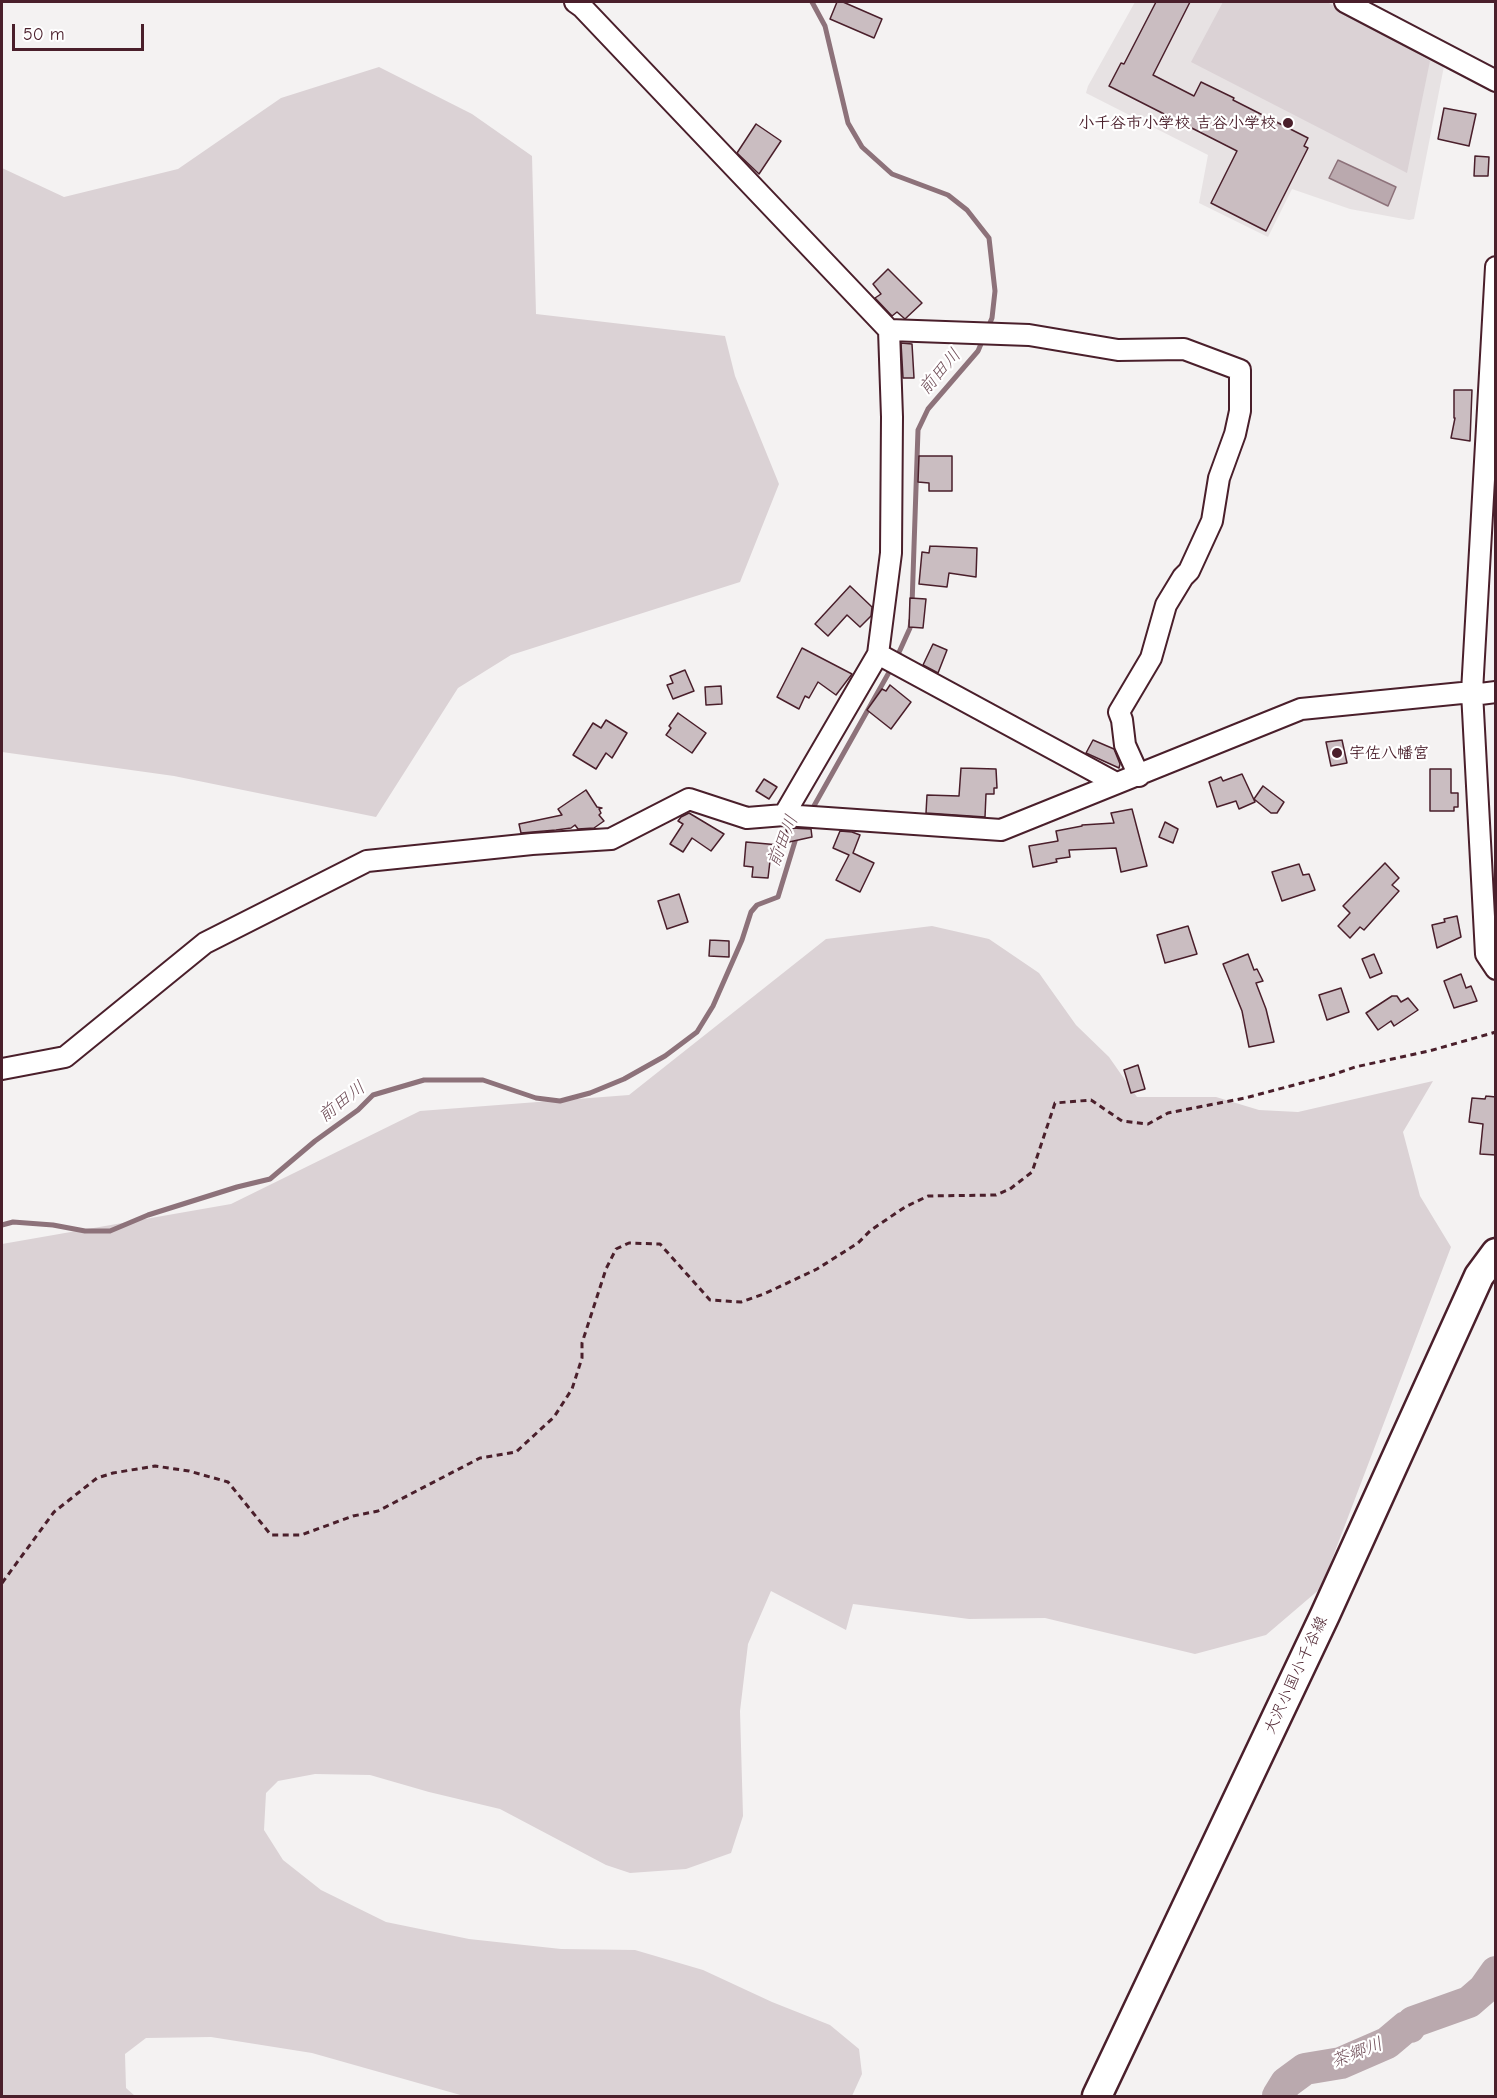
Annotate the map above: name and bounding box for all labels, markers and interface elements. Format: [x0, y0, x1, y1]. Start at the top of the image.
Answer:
scale bar [15, 12, 147, 50]
text: 50 m [23, 24, 65, 45]
place label: 小千谷市小学校 吉谷小学校 [1078, 113, 1276, 133]
marker: 小千谷市小学校 吉谷小学校 [1281, 116, 1295, 130]
water label: 前田川 [914, 345, 966, 399]
place label: 宇佐八幡宮 [1349, 743, 1429, 763]
marker: 宇佐八幡宮 [1330, 746, 1344, 760]
water label: 前田川 [763, 812, 803, 870]
water label: 前田川 [314, 1077, 370, 1127]
street label: 大沢小国小千谷線 [1260, 1613, 1332, 1737]
water label: 茶郷川 [1328, 2033, 1386, 2073]

